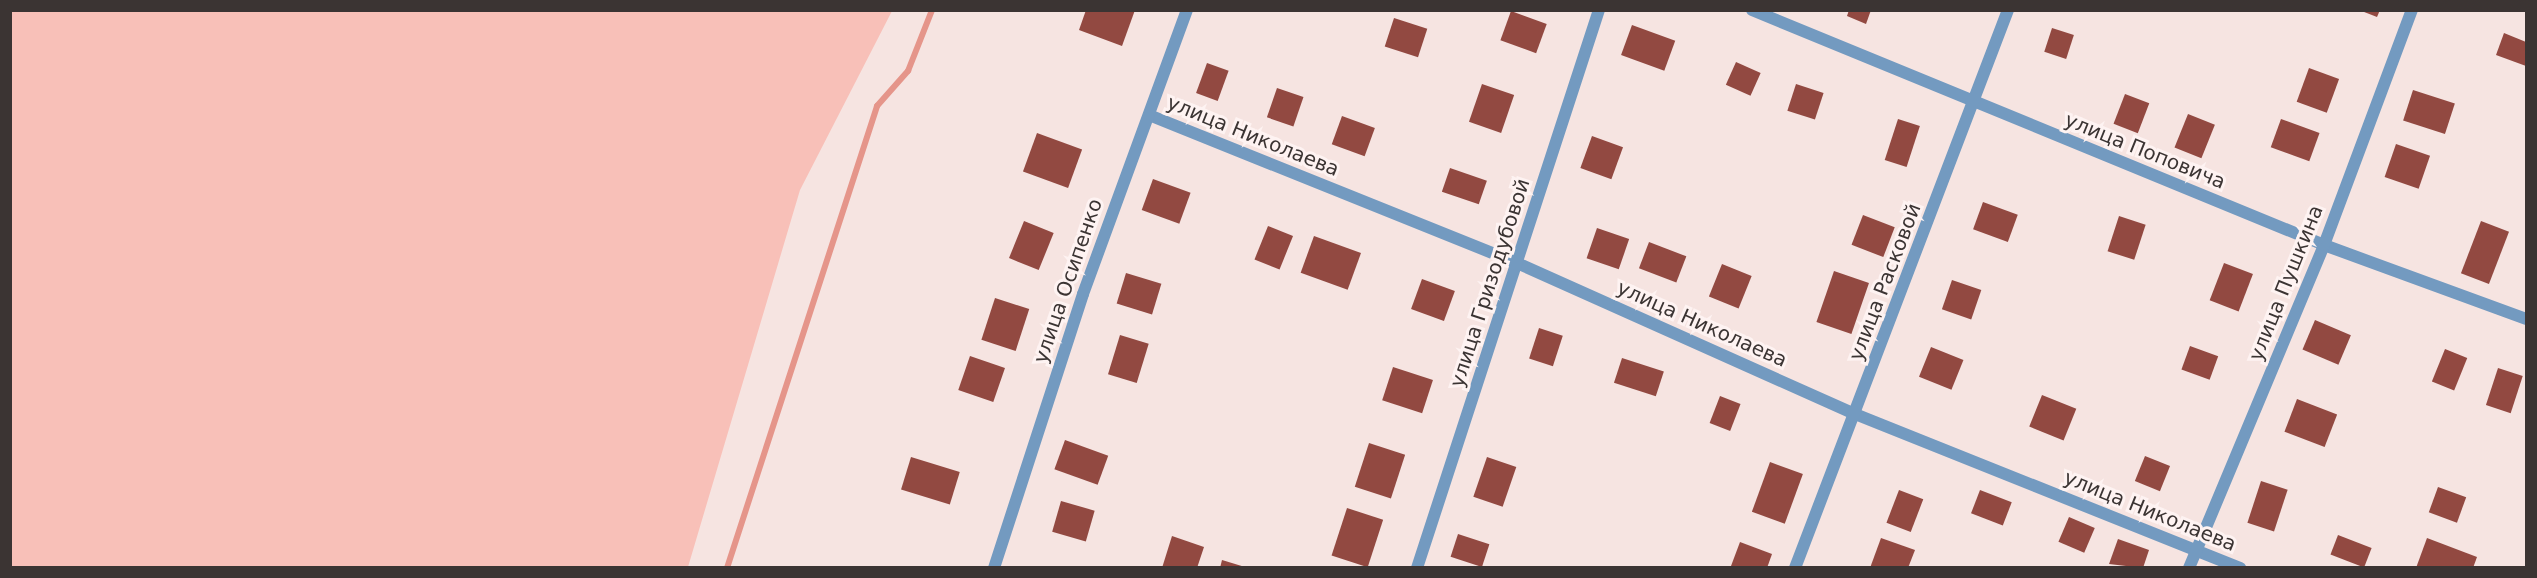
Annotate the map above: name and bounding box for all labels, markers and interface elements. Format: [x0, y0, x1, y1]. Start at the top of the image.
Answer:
street label: улица Николаева [1163, 90, 1343, 182]
street label: улица Поповича [2061, 108, 2229, 194]
street label: улица Гризодубовой [1445, 176, 1535, 390]
street label: улица Осипенко [1029, 196, 1107, 366]
street label: улица Расковой [1844, 200, 1926, 364]
street label: улица Пушкина [2244, 202, 2328, 364]
street label: улица Николаева [1613, 276, 1791, 372]
street label: улица Николаева [2060, 465, 2240, 557]

